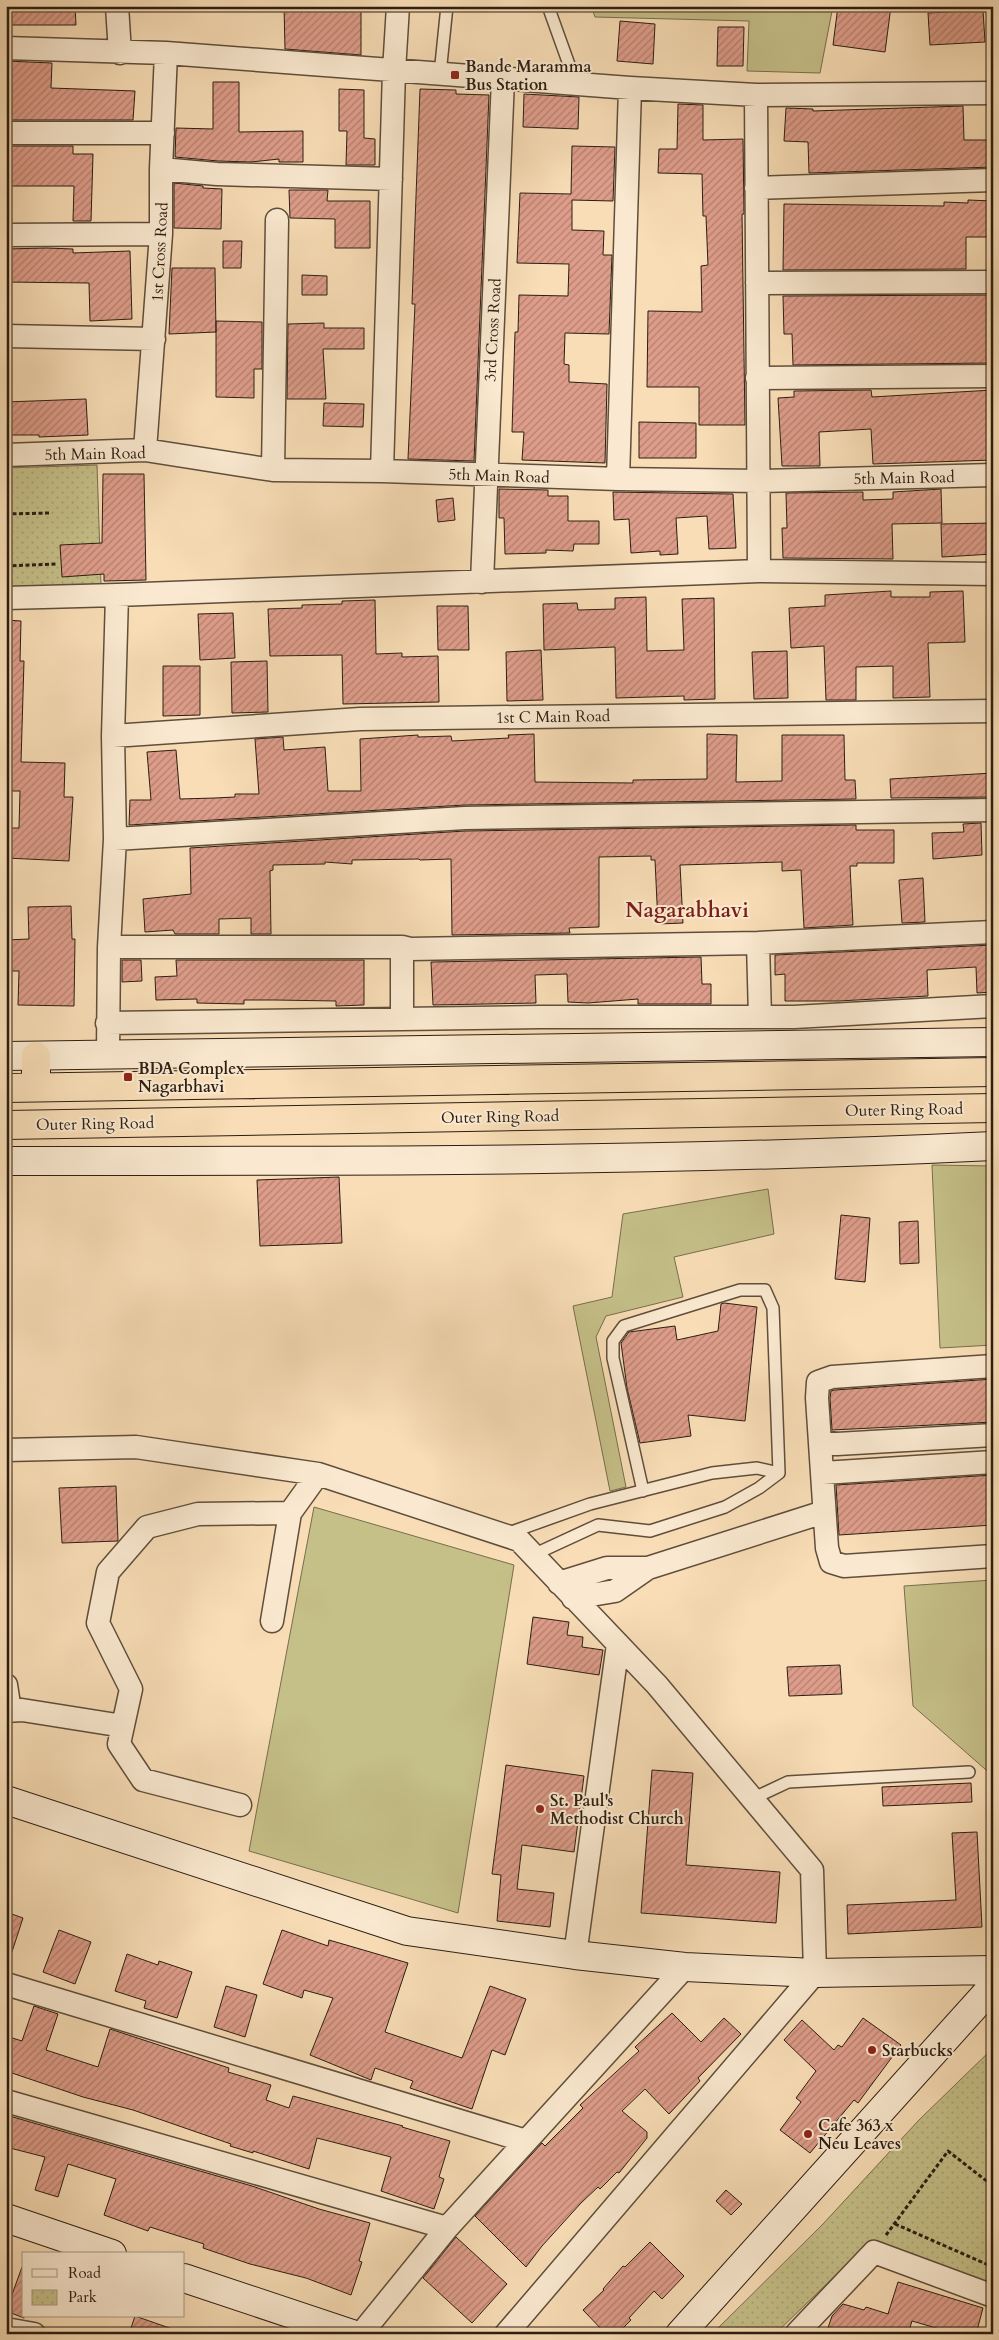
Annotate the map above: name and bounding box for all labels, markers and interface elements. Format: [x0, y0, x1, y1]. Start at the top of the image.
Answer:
place label: Bande Maramma Bus Station [465, 56, 591, 96]
marker: Bande Maramma Bus Station [449, 69, 461, 81]
street label: 1st Cross Road [146, 201, 174, 302]
street label: 3rd Cross Road [479, 277, 507, 382]
street label: 5th Main Road [44, 442, 146, 466]
street label: 5th Main Road [448, 463, 550, 489]
street label: 5th Main Road [853, 466, 955, 490]
street label: 1st C Main Road [496, 705, 611, 729]
district label: Nagarabhavi [625, 896, 749, 925]
place label: BDA Complex Nagarbhavi [138, 1058, 245, 1098]
marker: BDA Complex Nagarbhavi [122, 1071, 134, 1083]
street label: Outer Ring Road [845, 1098, 964, 1122]
street label: Outer Ring Road [441, 1105, 560, 1129]
street label: Outer Ring Road [36, 1112, 155, 1136]
place label: St. Paul's Methodist Church [550, 1790, 684, 1830]
marker: St. Paul's Methodist Church [534, 1803, 546, 1815]
place label: Starbucks [882, 2040, 953, 2062]
marker: Starbucks [866, 2044, 878, 2056]
place label: Cafe 363 x Neu Leaves [818, 2115, 901, 2155]
marker: Cafe 363 x Neu Leaves [802, 2128, 814, 2140]
legend [22, 2252, 185, 2318]
text: Road [68, 2263, 101, 2283]
text: Park [68, 2287, 97, 2307]

